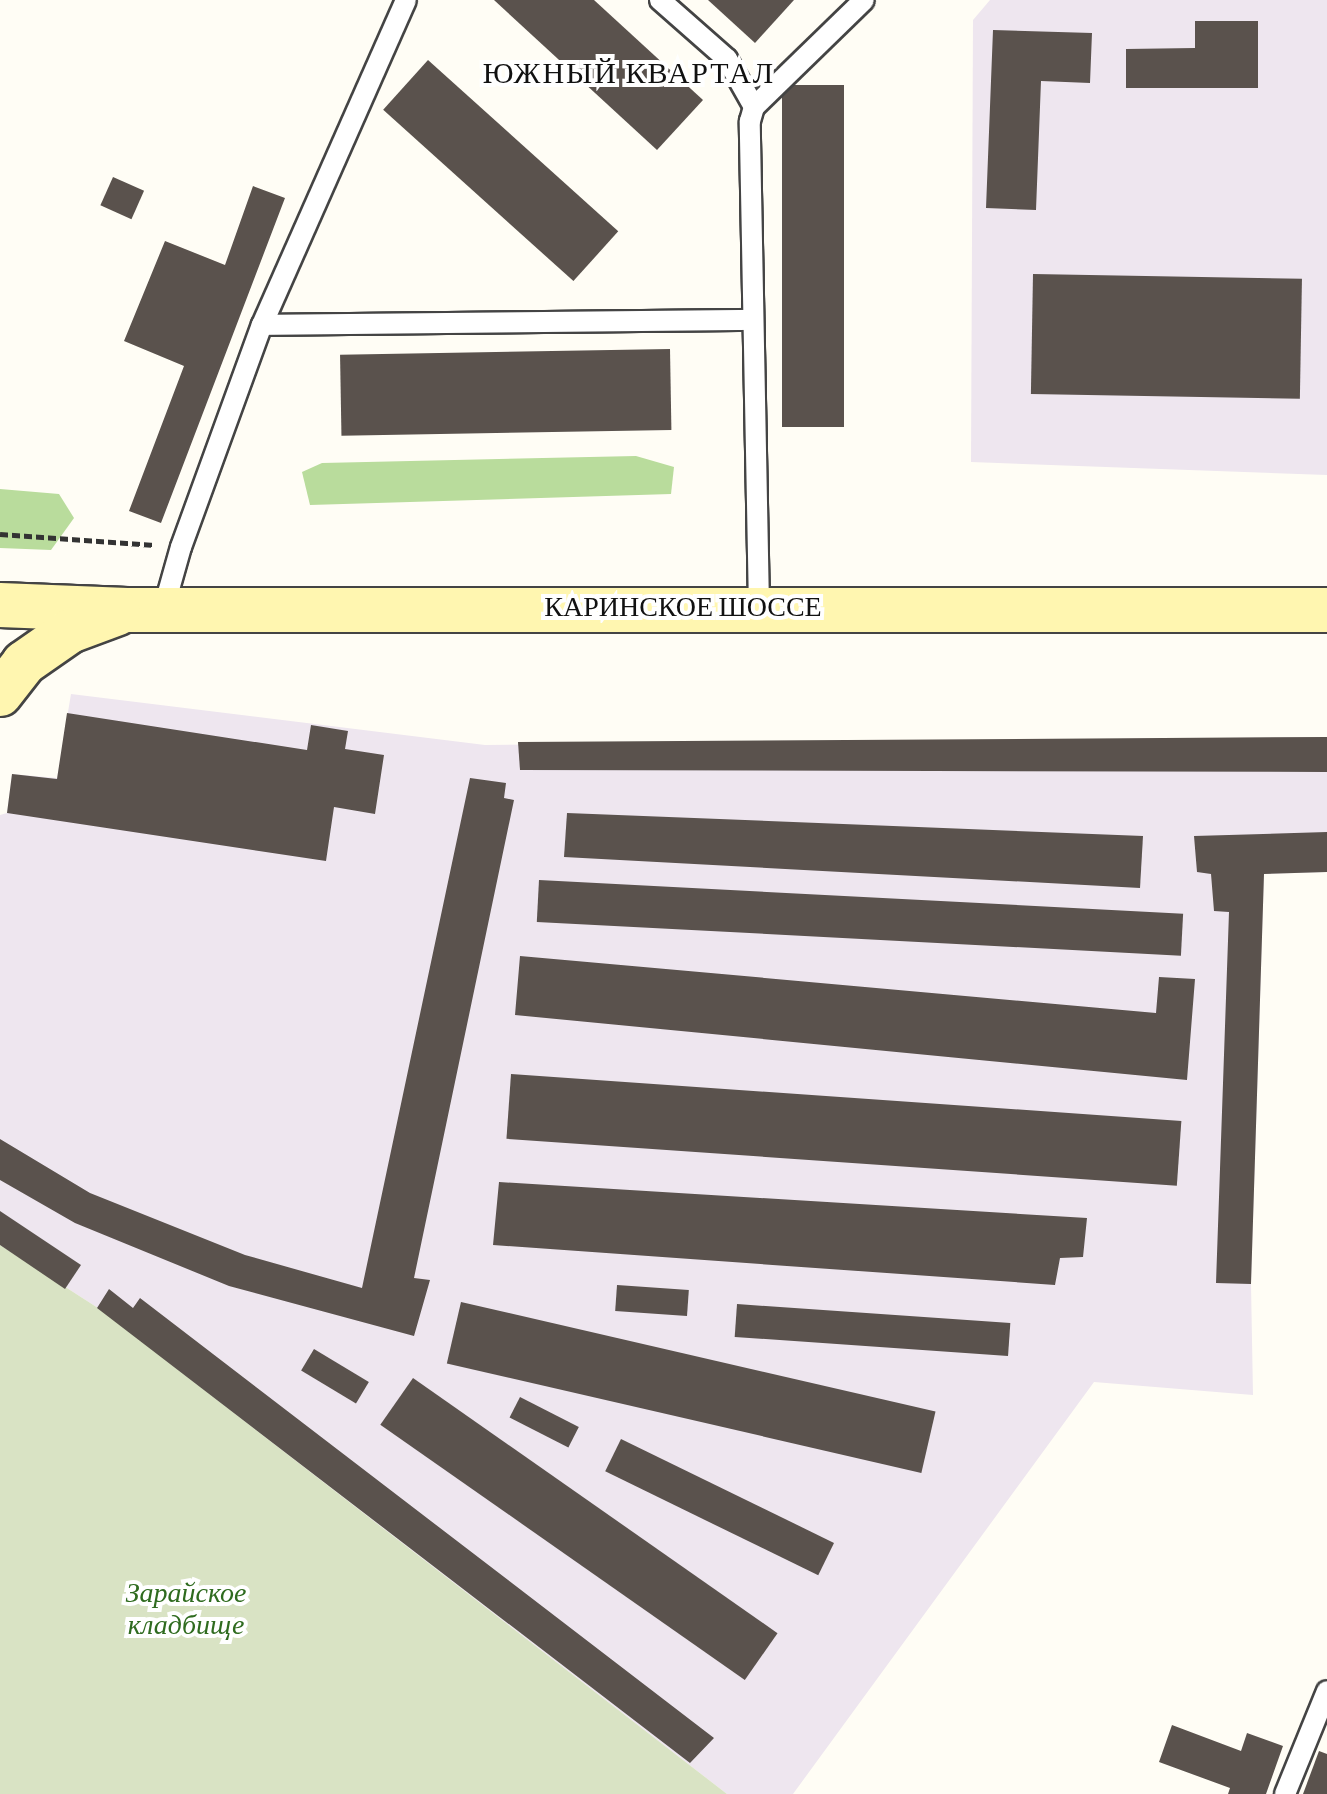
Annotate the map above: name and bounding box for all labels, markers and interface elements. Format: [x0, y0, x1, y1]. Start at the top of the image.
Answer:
district label: ЮЖНЫЙ КВАРТАЛ [483, 55, 775, 91]
street label: КАРИНСКОЕ ШОССЕ [544, 590, 822, 624]
park label: Зарайское кладбище [126, 1576, 246, 1642]

